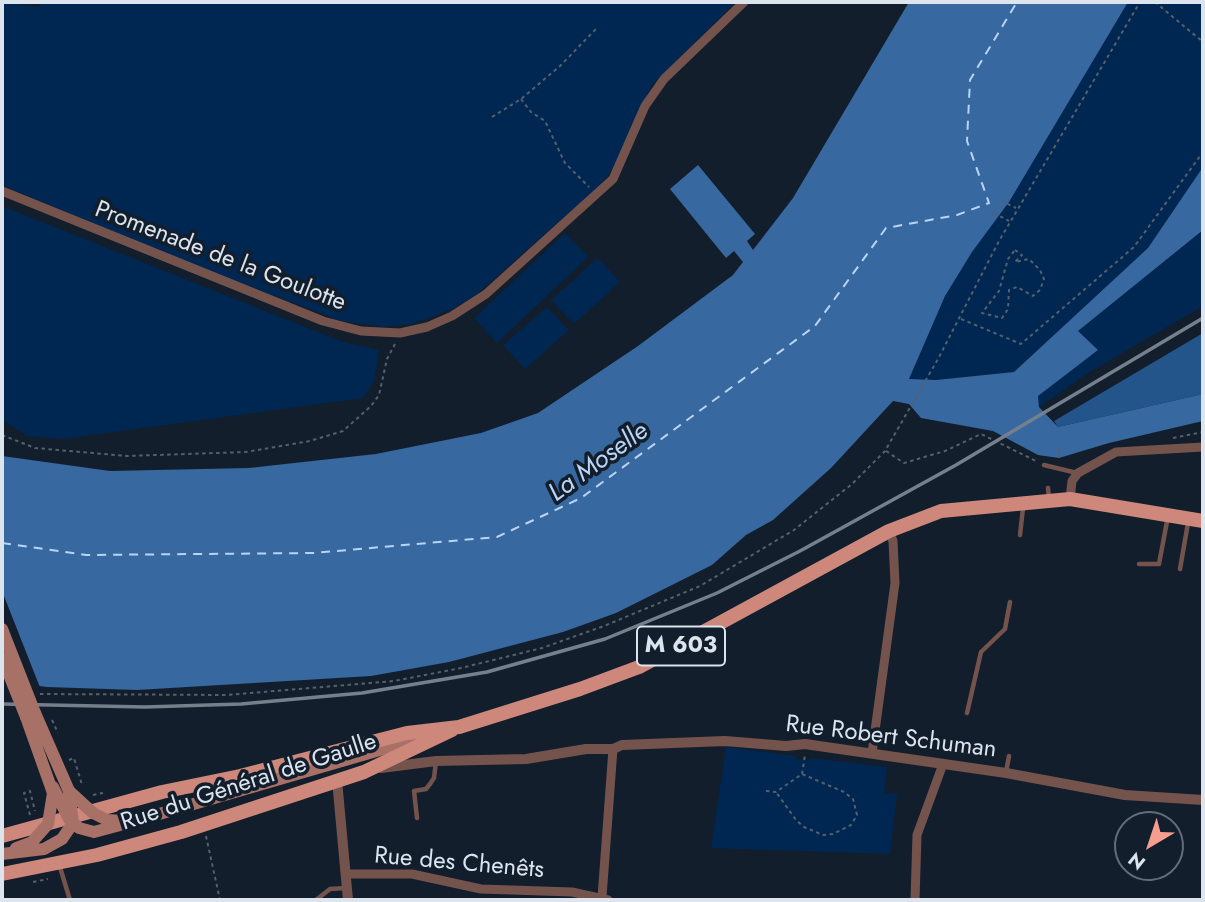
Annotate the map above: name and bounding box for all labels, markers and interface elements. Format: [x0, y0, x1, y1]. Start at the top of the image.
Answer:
street label: Promenade de la Goulotte [90, 196, 350, 318]
water label: La Moselle [543, 416, 655, 510]
road number: M 603 [637, 626, 725, 666]
street label: Rue Robert Schuman [784, 711, 998, 765]
street label: Rue du Général de Gaulle [118, 728, 380, 838]
north arrow [1114, 811, 1184, 881]
street label: Rue des Chenêts [373, 842, 545, 886]
text: N [1122, 846, 1151, 876]

